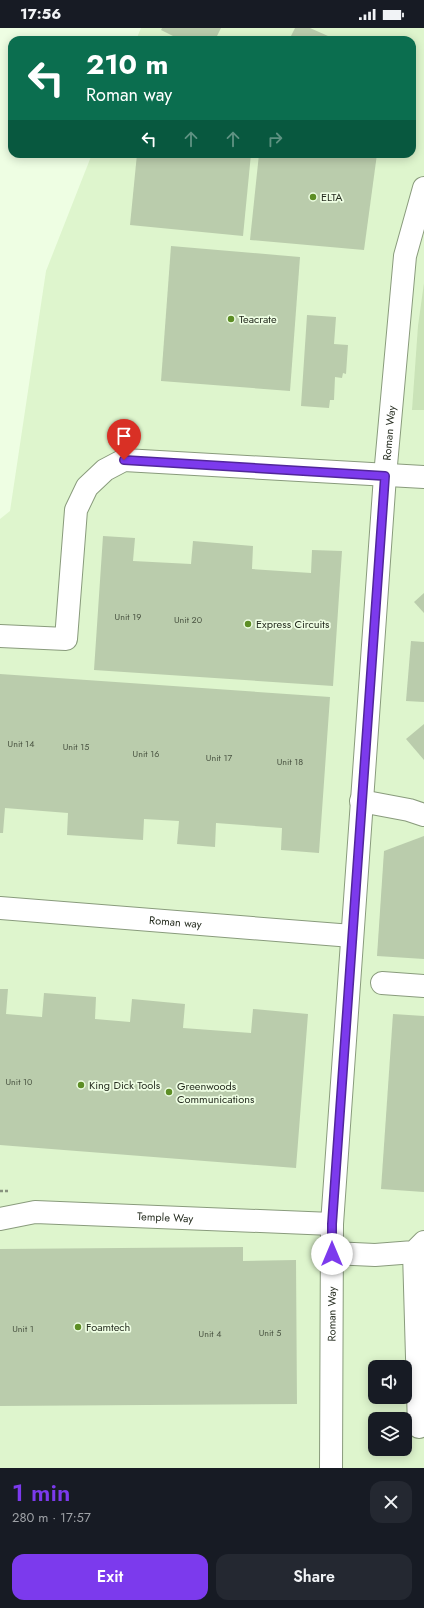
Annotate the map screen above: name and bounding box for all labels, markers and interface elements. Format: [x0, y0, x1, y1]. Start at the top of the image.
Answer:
text: 17:56 [20, 3, 61, 25]
text: 210 m [86, 44, 169, 85]
icon: left [20, 52, 72, 104]
text: Roman way [86, 82, 172, 108]
icon: left [138, 128, 160, 150]
icon: ahead [180, 128, 202, 150]
icon: ahead [222, 128, 244, 150]
icon: right [264, 128, 286, 150]
place label: ELTA [321, 189, 343, 205]
marker: ELTA [308, 192, 318, 202]
place label: Teacrate [239, 311, 277, 327]
marker: Teacrate [226, 314, 236, 324]
street label: Roman Way [378, 405, 399, 461]
pin [107, 419, 141, 460]
icon: arrive [113, 425, 135, 447]
house number: Unit 19 [115, 610, 141, 623]
house number: Unit 20 [174, 613, 203, 626]
place label: Express Circuits [256, 616, 330, 632]
marker: Express Circuits [243, 619, 253, 629]
house number: Unit 14 [8, 737, 34, 750]
house number: Unit 15 [63, 740, 89, 753]
house number: Unit 16 [133, 747, 159, 760]
house number: Unit 17 [206, 751, 232, 764]
house number: Unit 18 [277, 755, 303, 768]
street label: Roman way [149, 912, 203, 932]
house number: Unit 10 [5, 1075, 33, 1088]
place label: King Dick Tools [89, 1077, 161, 1093]
place label: Greenwoods Communications [177, 1078, 255, 1107]
marker: King Dick Tools [76, 1080, 86, 1090]
marker: Greenwoods Communications [164, 1087, 174, 1097]
street label: Temple Way [137, 1208, 194, 1226]
position arrow [311, 1233, 353, 1275]
street label: Roman Way [324, 1286, 340, 1342]
place label: Foamtech [86, 1319, 130, 1335]
house number: Unit 1 [12, 1322, 34, 1335]
marker: Foamtech [73, 1322, 83, 1332]
house number: Unit 5 [259, 1326, 281, 1339]
house number: Unit 4 [199, 1327, 221, 1340]
map controls [368, 1360, 412, 1456]
button: sound [368, 1360, 412, 1404]
button: layers [368, 1412, 412, 1456]
text: 1 min [12, 1475, 70, 1510]
button: close [370, 1481, 412, 1523]
text: 280 m · 17:57 [12, 1508, 91, 1527]
button: Exit [12, 1554, 208, 1600]
button: Share [216, 1554, 412, 1600]

